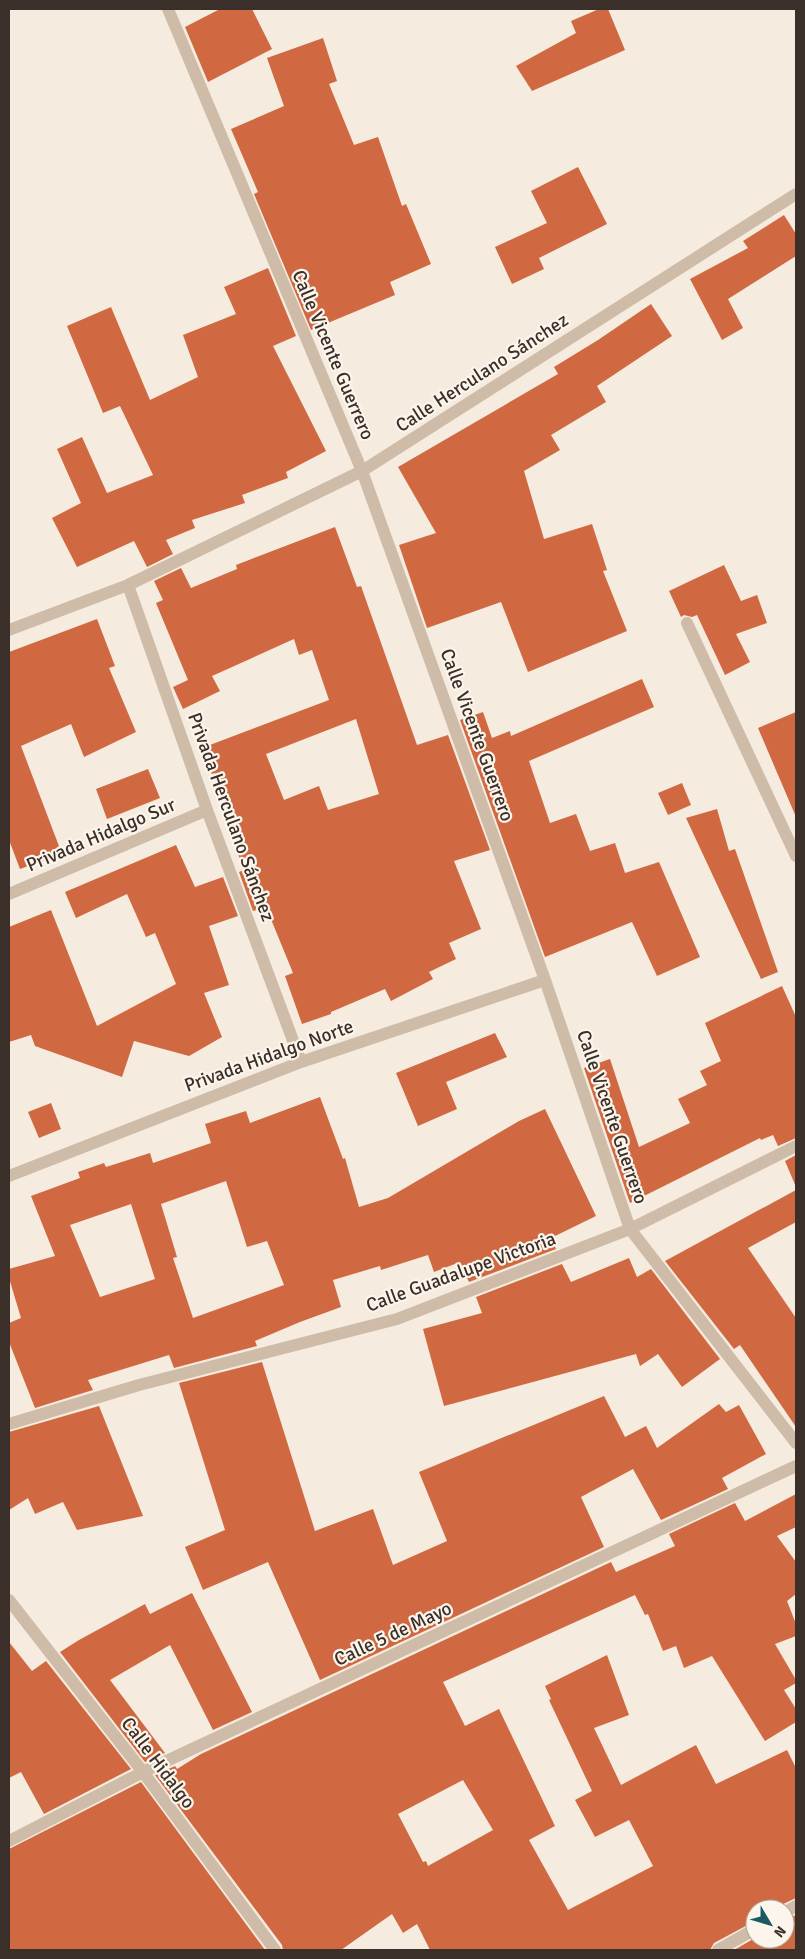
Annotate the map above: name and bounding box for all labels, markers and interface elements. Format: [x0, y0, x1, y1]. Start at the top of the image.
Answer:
street label: Calle Vicente Guerrero [286, 267, 380, 444]
street label: Calle Herculano Sánchez [391, 308, 573, 438]
street label: Calle Vicente Guerrero [435, 645, 519, 825]
street label: Privada Herculano Sánchez [182, 709, 280, 925]
street label: Privada Hidalgo Sur [23, 793, 179, 877]
street label: Privada Hidalgo Norte [181, 1014, 357, 1098]
street label: Calle Vicente Guerrero [571, 1027, 653, 1207]
street label: Calle Guadalupe Victoria [363, 1226, 559, 1318]
street label: Calle 5 de Mayo [330, 1596, 456, 1672]
street label: Calle Hidalgo [116, 1712, 200, 1814]
north arrow [745, 1899, 795, 1949]
text: N [770, 1923, 790, 1941]

